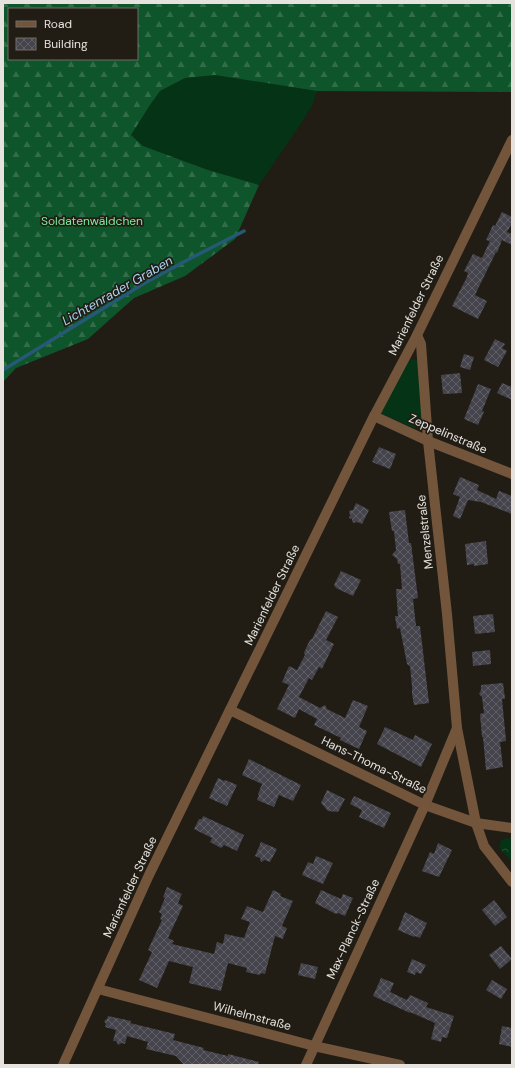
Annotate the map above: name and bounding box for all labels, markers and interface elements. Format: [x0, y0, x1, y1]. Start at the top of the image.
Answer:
legend [8, 8, 138, 60]
text: Road [44, 16, 72, 32]
text: Building [44, 36, 88, 52]
park label: Soldatenwäldchen [41, 213, 143, 229]
water label: Lichtenrader Graben [59, 252, 176, 329]
street label: Marienfelder Straße [385, 252, 447, 358]
street label: Zeppelinstraße [406, 410, 490, 458]
street label: Menzelstraße [413, 494, 437, 570]
street label: Marienfelder Straße [241, 542, 303, 648]
street label: Hans-Thoma-Straße [319, 733, 429, 798]
street label: Marienfelder Straße [99, 834, 161, 940]
street label: Max-Planck-Straße [323, 876, 383, 982]
street label: Wilhelmstraße [211, 998, 293, 1034]

